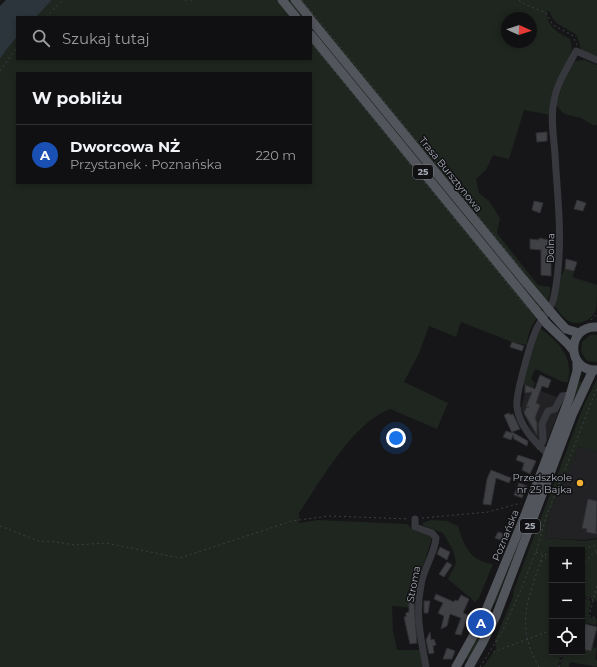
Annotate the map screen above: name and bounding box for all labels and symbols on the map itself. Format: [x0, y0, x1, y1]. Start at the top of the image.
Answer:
north arrow [501, 12, 537, 48]
street label: Trasa Bursztynowa [416, 134, 485, 215]
road number: 25 [413, 165, 433, 179]
street label: Dolna [544, 233, 557, 263]
your location [386, 428, 406, 448]
place label: Przedszkole nr 25 Bajka [512, 471, 572, 496]
marker: Przedszkole nr 25 Bajka [575, 478, 585, 488]
street label: Poznańska [489, 508, 522, 563]
road number: 25 [520, 519, 540, 533]
street label: Stroma [404, 565, 423, 603]
pin: A [468, 608, 494, 638]

